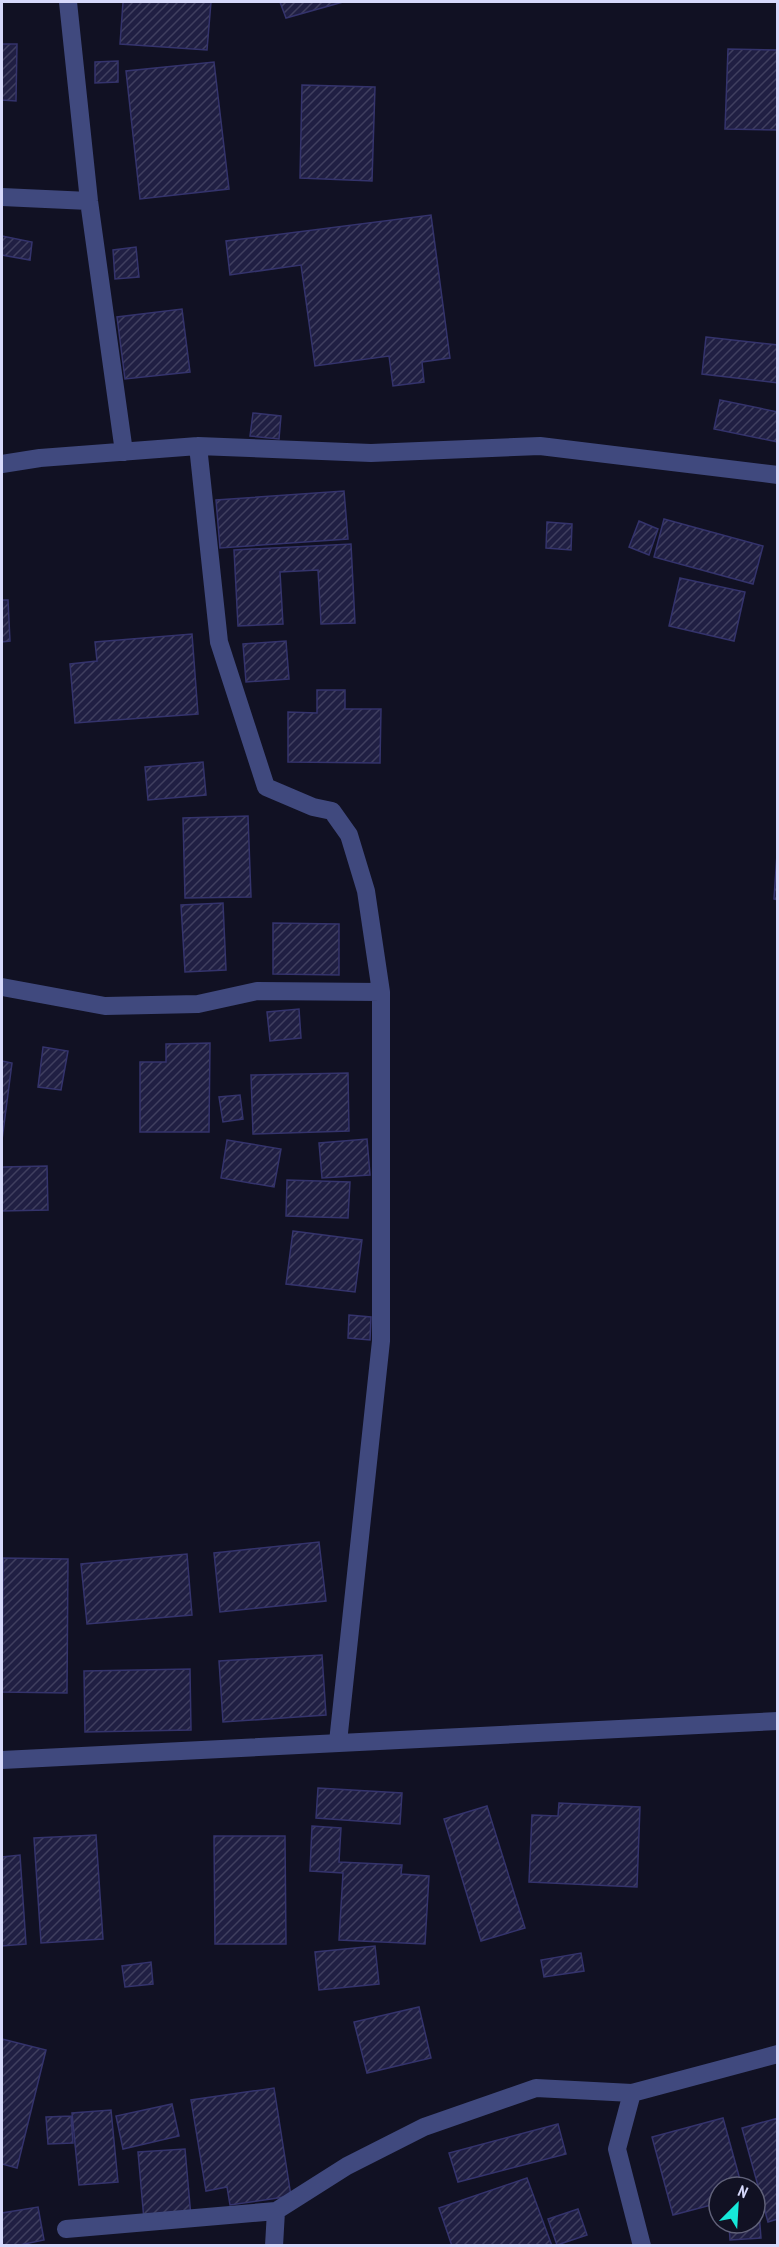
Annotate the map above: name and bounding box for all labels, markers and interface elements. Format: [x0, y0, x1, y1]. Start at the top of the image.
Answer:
north arrow [707, 2175, 767, 2235]
text: N [735, 2180, 751, 2202]

